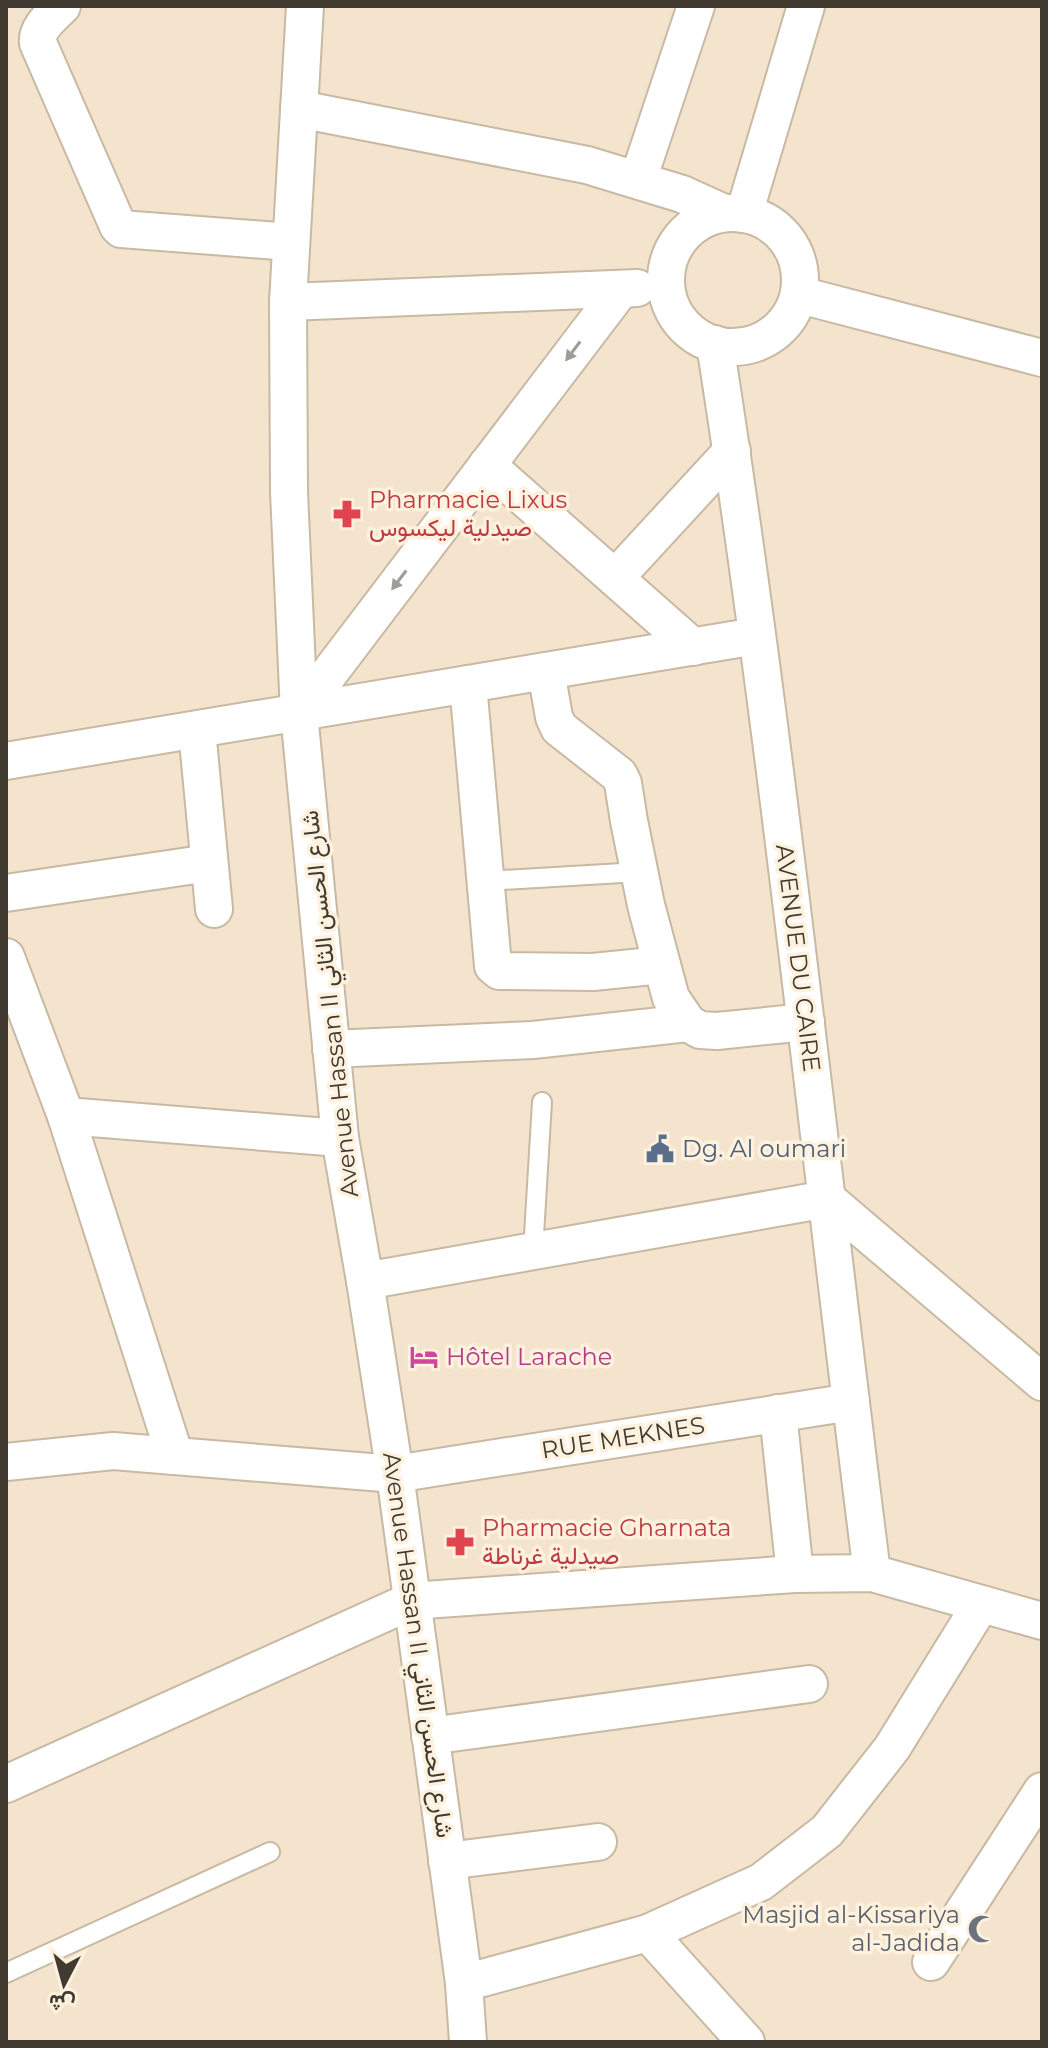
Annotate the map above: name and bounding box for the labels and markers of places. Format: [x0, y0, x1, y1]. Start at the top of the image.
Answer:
place label: Pharmacie Lixus صيدلية ليكسوس [369, 485, 567, 543]
pharmacy icon: Pharmacie Lixus صيدلية ليكسوس [332, 499, 362, 529]
public building icon: Dg. Al oumari [645, 1134, 675, 1164]
place label: Dg. Al oumari [682, 1134, 846, 1163]
hotel icon: Hôtel Larache [409, 1342, 439, 1372]
place label: Hôtel Larache [446, 1342, 612, 1371]
place label: Pharmacie Gharnata صيدلية غرناطة [482, 1513, 731, 1571]
pharmacy icon: Pharmacie Gharnata صيدلية غرناطة [445, 1527, 475, 1557]
place label: Masjid al-Kissariya al-Jadida [742, 1900, 960, 1957]
mosque icon: Masjid al-Kissariya al-Jadida [967, 1914, 997, 1944]

